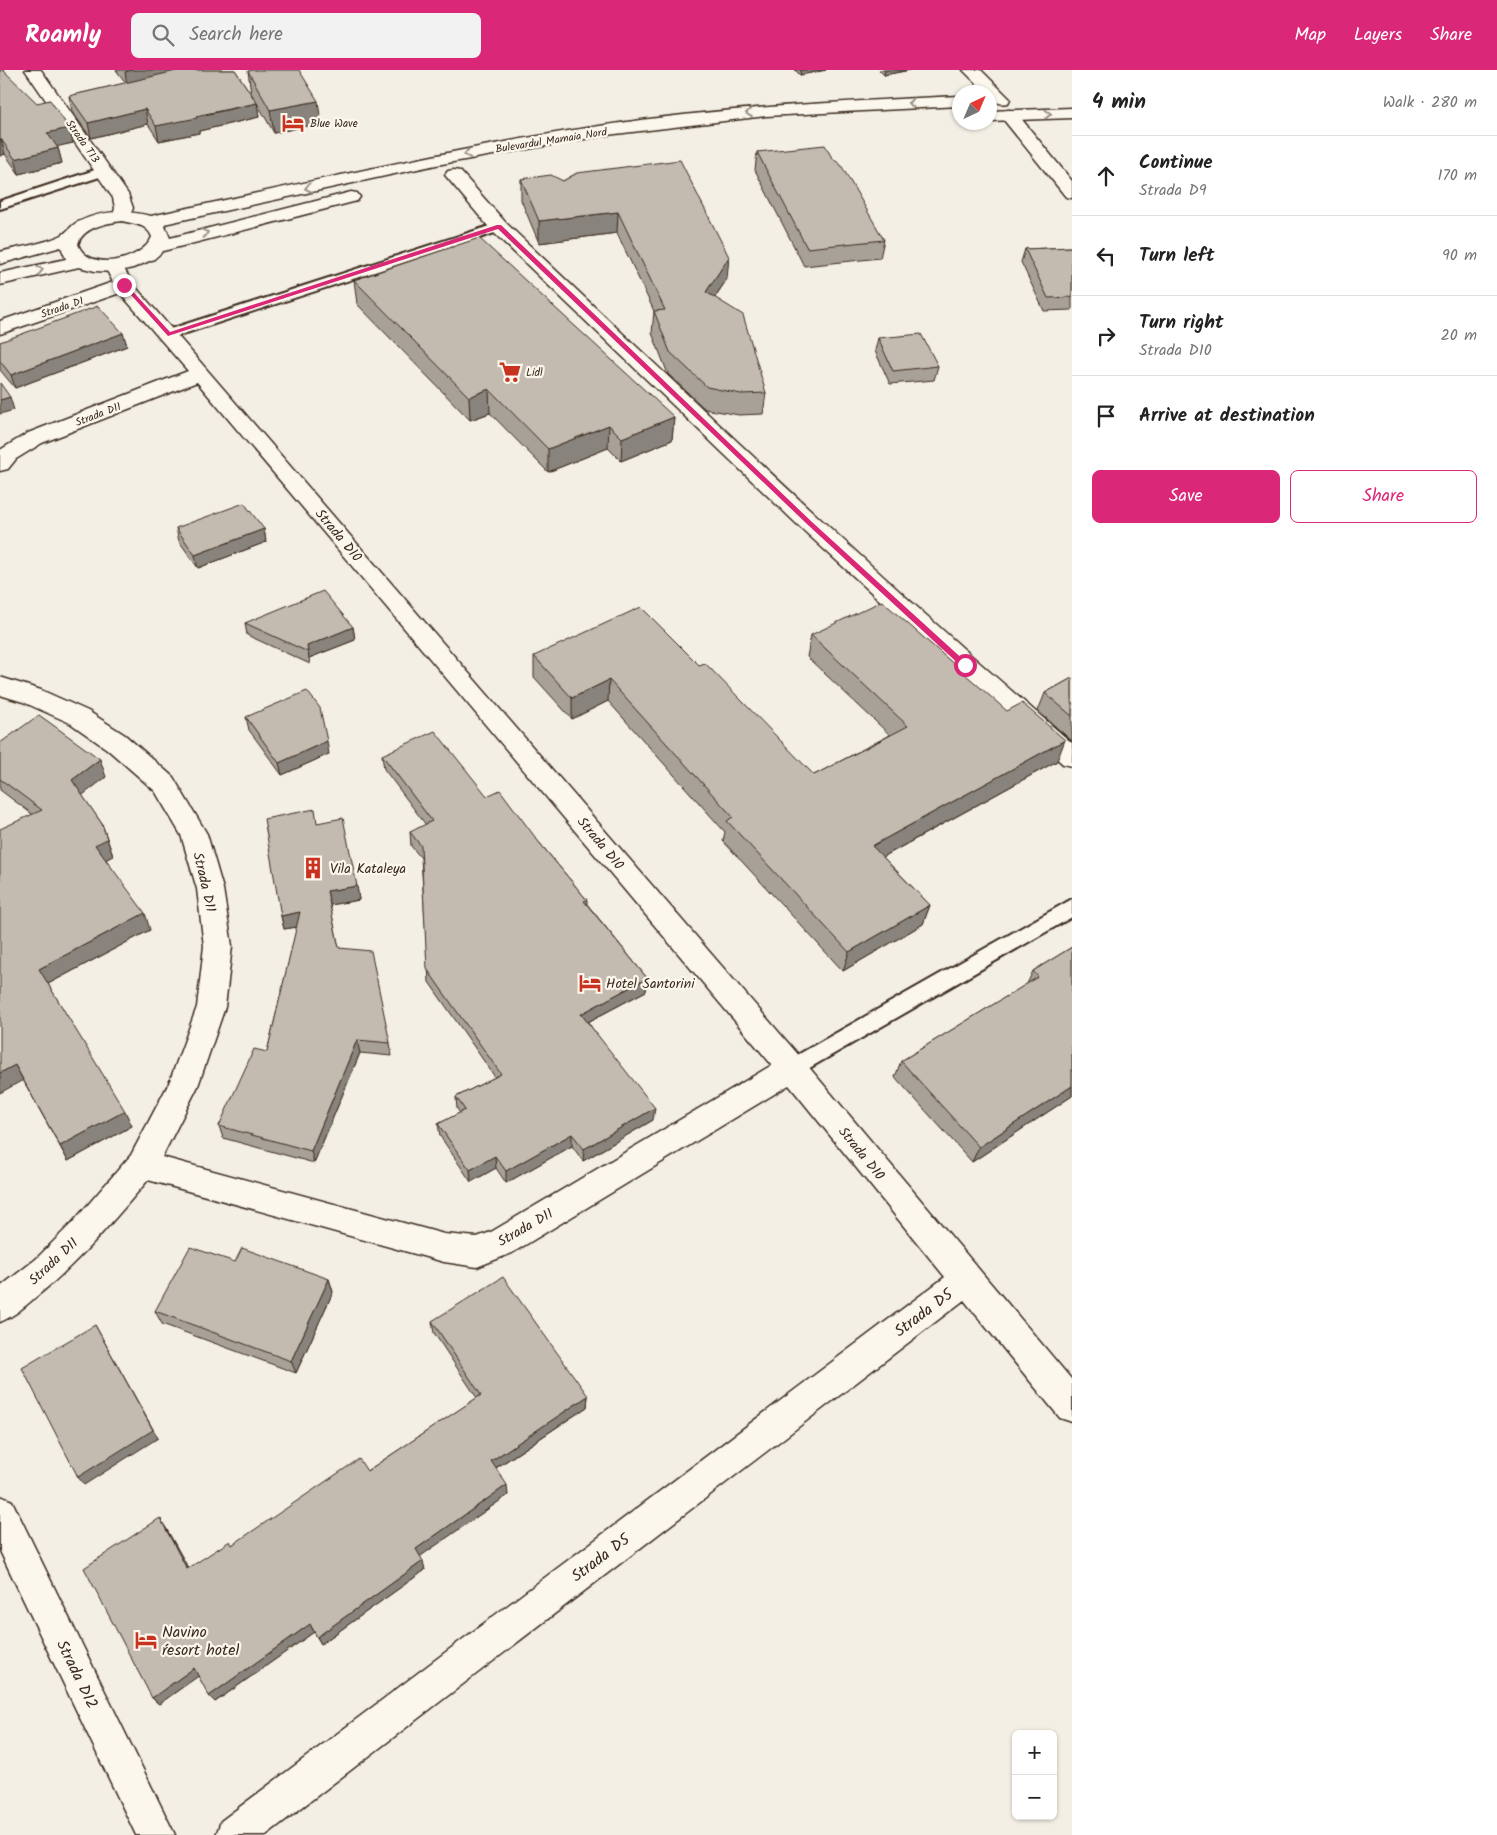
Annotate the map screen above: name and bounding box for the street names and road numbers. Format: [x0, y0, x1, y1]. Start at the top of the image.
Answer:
street label: Strada T13 [61, 116, 104, 167]
street label: Bulevardul Mamaia Nord [494, 123, 609, 159]
street label: Strada D1 [38, 292, 86, 324]
street label: Strada D11 [73, 398, 124, 432]
street label: Strada D10 [309, 504, 367, 567]
street label: Strada D10 [571, 812, 629, 875]
street label: Strada D11 [186, 850, 222, 914]
street label: Strada D10 [833, 1122, 890, 1185]
street label: Strada D11 [494, 1203, 557, 1253]
street label: Strada D11 [24, 1233, 84, 1291]
street label: Strada D5 [889, 1282, 960, 1344]
street label: Strada D5 [566, 1527, 637, 1589]
street label: Strada D12 [49, 1636, 104, 1713]

